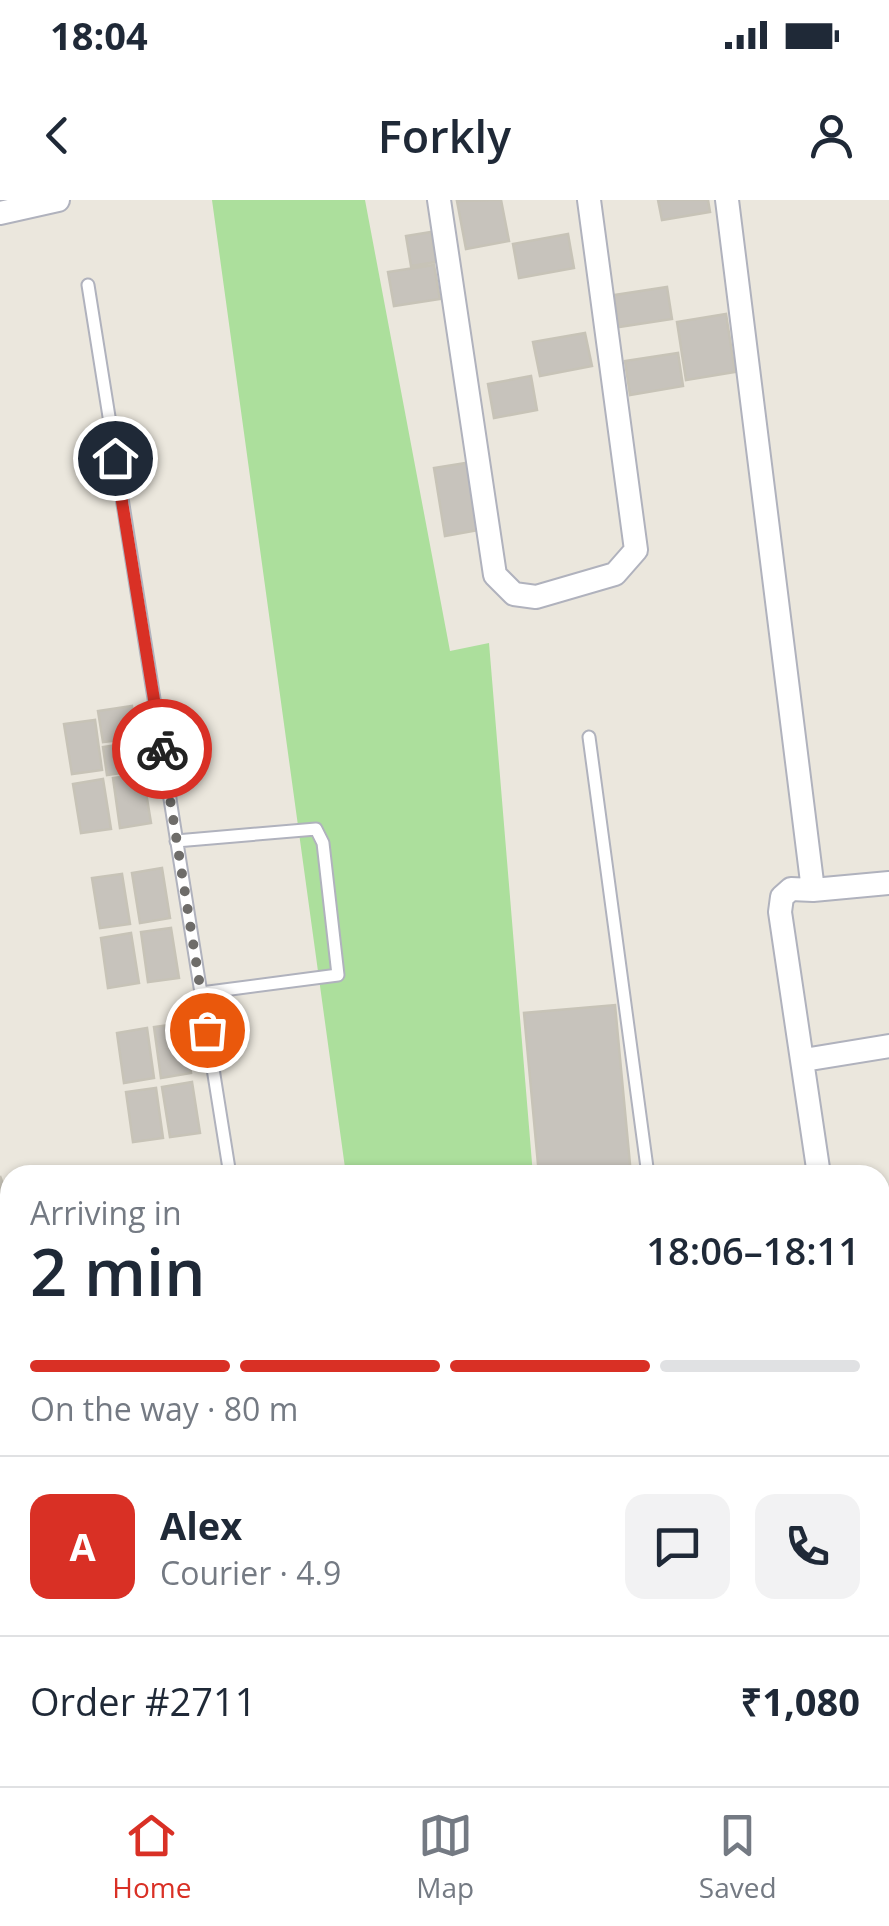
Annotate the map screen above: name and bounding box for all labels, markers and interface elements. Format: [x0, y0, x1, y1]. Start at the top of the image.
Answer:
text: 18:04 [50, 9, 148, 61]
text: Forkly [378, 105, 511, 166]
icon: back [30, 108, 85, 163]
icon: person [804, 108, 859, 163]
pin [73, 416, 158, 501]
icon: home [88, 431, 143, 486]
courier [112, 699, 212, 799]
icon: bike [135, 722, 190, 777]
pin [165, 988, 250, 1073]
icon: bag [180, 1003, 235, 1058]
text: Arriving in [30, 1191, 182, 1234]
text: 18:06–18:11 [646, 1224, 860, 1276]
text: 2 min [30, 1227, 205, 1315]
text: On the way · 80 m [30, 1387, 298, 1430]
button: chat [625, 1494, 730, 1599]
button: phone [755, 1494, 860, 1599]
text: Alex [160, 1499, 242, 1551]
text: A [69, 1520, 96, 1572]
text: Courier · 4.9 [160, 1551, 341, 1594]
text: Order #2711 [30, 1675, 257, 1727]
text: ₹1,080 [741, 1675, 860, 1727]
tab: Home [112, 1808, 192, 1906]
tab: Map [416, 1808, 474, 1906]
tab: Saved [699, 1808, 777, 1906]

